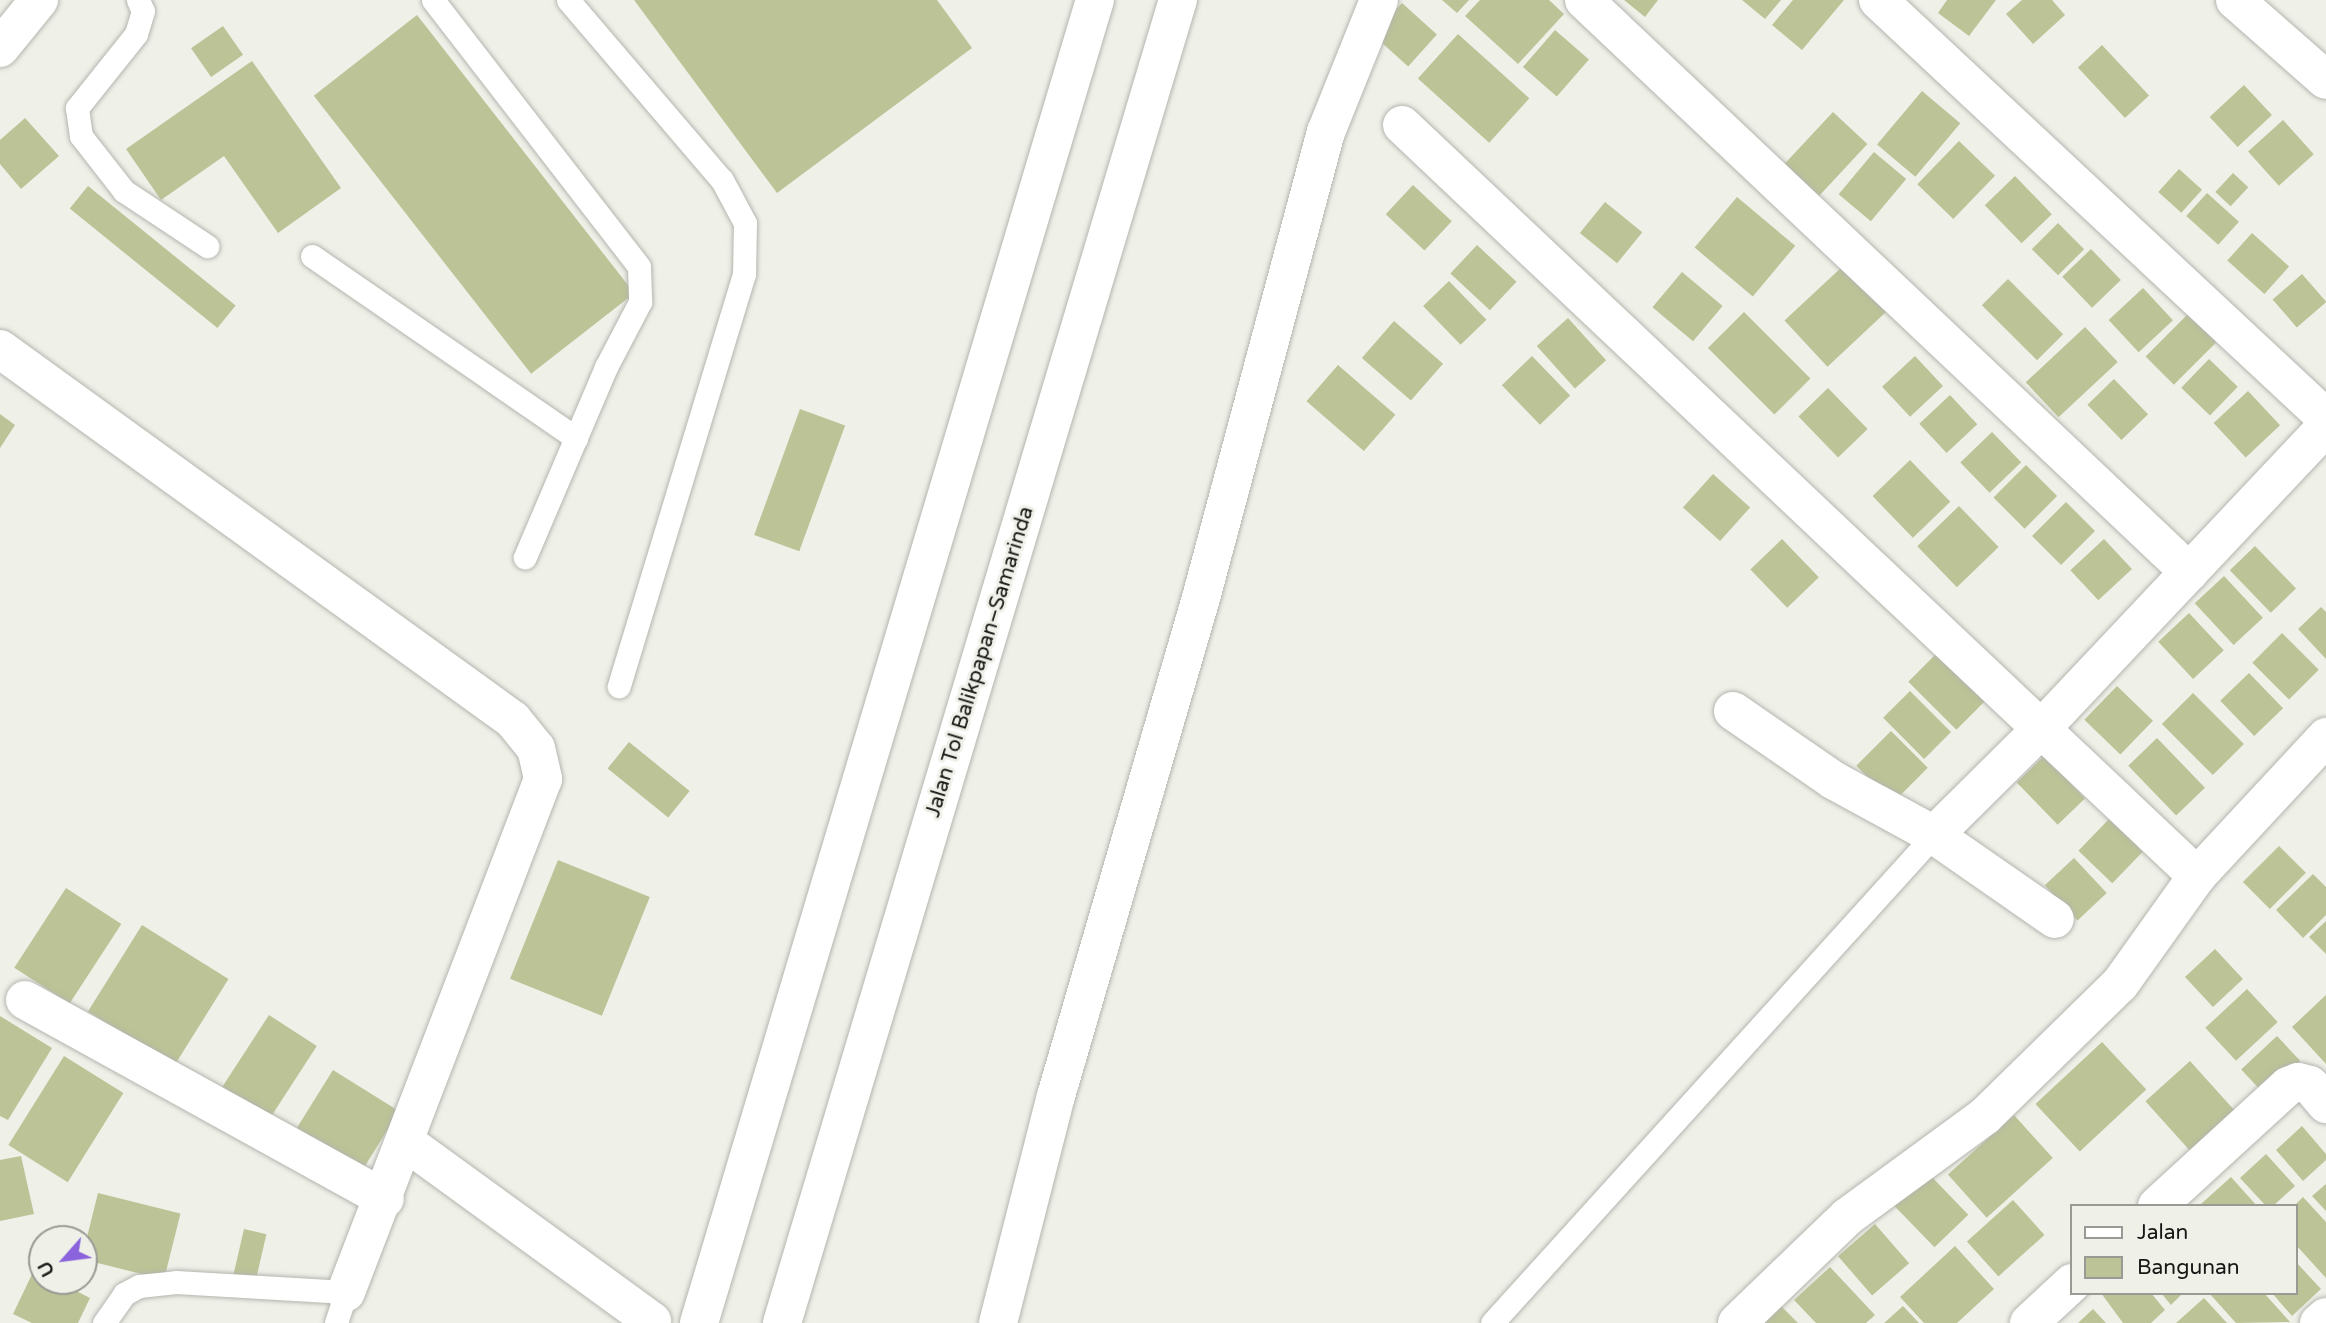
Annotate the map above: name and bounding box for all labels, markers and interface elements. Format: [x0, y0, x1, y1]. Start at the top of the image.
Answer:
street label: Jalan Tol Balikpapan–Samarinda [921, 503, 1039, 821]
legend [2070, 1204, 2298, 1295]
text: Jalan [2137, 1220, 2188, 1245]
north arrow [28, 1225, 98, 1295]
text: Bangunan [2137, 1255, 2240, 1280]
text: U [33, 1257, 59, 1280]

